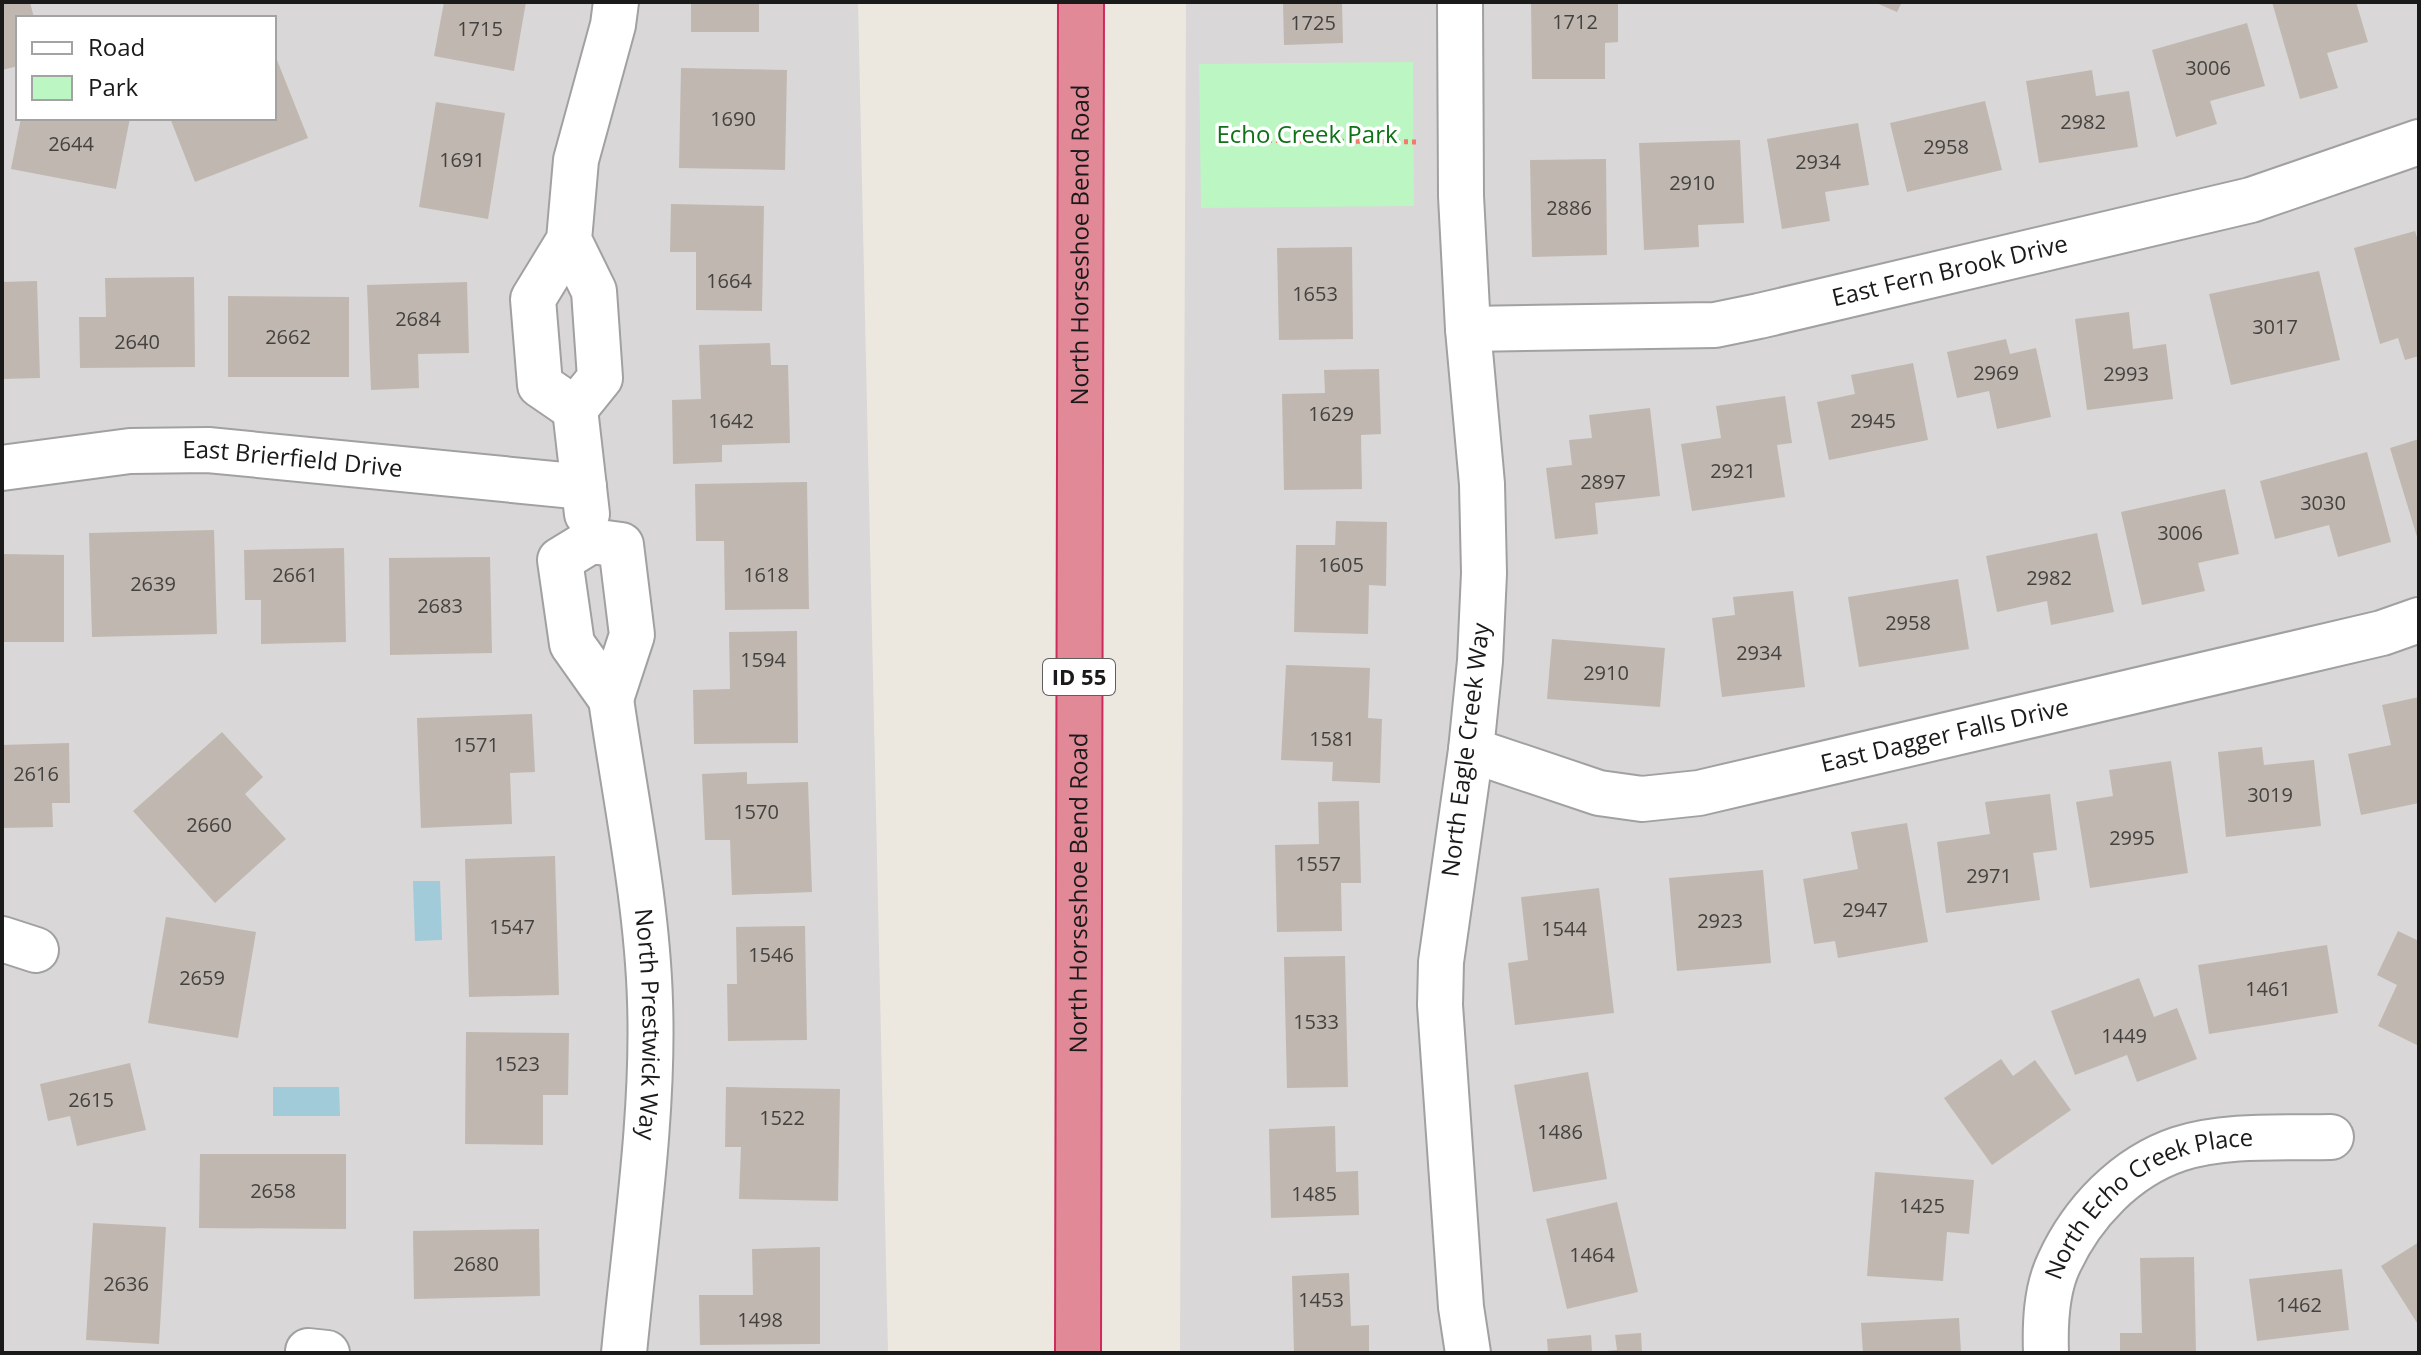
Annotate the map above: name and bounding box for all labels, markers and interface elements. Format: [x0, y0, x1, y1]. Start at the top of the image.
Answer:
house number: 1712 [1552, 8, 1598, 35]
house number: 1725 [1290, 9, 1336, 36]
house number: 1715 [457, 15, 503, 42]
legend [16, 16, 276, 120]
text: Road [88, 30, 145, 63]
house number: 3006 [2185, 54, 2231, 81]
text: Park [88, 70, 139, 103]
street label: North Horseshoe Bend Road [1062, 84, 1096, 406]
house number: 1690 [710, 105, 756, 132]
house number: 2982 [2060, 108, 2106, 135]
park label: Echo Creek Park [1216, 117, 1398, 150]
house number: 2644 [48, 130, 94, 157]
house number: 2958 [1923, 133, 1969, 160]
house number: 1691 [439, 146, 485, 173]
house number: 2934 [1795, 148, 1841, 175]
house number: 2910 [1669, 169, 1715, 196]
house number: 2886 [1546, 194, 1592, 221]
street label: East Fern Brook Drive [1828, 226, 2071, 313]
house number: 1664 [706, 267, 752, 294]
house number: 1653 [1292, 280, 1338, 307]
house number: 2684 [395, 305, 441, 332]
house number: 3017 [2252, 313, 2298, 340]
house number: 2662 [265, 323, 311, 350]
house number: 2640 [114, 328, 160, 355]
house number: 2969 [1973, 359, 2019, 386]
house number: 2993 [2103, 360, 2149, 387]
house number: 1629 [1308, 400, 1354, 427]
house number: 1642 [708, 407, 754, 434]
house number: 2945 [1850, 407, 1896, 434]
street label: East Brierfield Drive [182, 432, 404, 484]
house number: 2921 [1710, 457, 1756, 484]
house number: 2897 [1580, 468, 1626, 495]
house number: 3030 [2300, 489, 2346, 516]
house number: 3006 [2157, 519, 2203, 546]
house number: 1605 [1318, 551, 1364, 578]
house number: 2661 [272, 561, 318, 588]
house number: 1618 [743, 561, 789, 588]
house number: 2982 [2026, 564, 2072, 591]
house number: 2639 [130, 570, 176, 597]
house number: 2683 [417, 592, 463, 619]
house number: 2958 [1885, 609, 1931, 636]
street label: North Eagle Creek Way [1433, 620, 1497, 879]
house number: 2934 [1736, 639, 1782, 666]
house number: 1594 [740, 646, 786, 673]
road number: ID 55 [1043, 659, 1115, 695]
house number: 2910 [1583, 659, 1629, 686]
street label: East Dagger Falls Drive [1817, 689, 2071, 779]
house number: 1581 [1309, 725, 1355, 752]
house number: 1571 [453, 731, 499, 758]
street label: North Horseshoe Bend Road [1061, 732, 1094, 1054]
house number: 2616 [13, 760, 59, 787]
house number: 3019 [2247, 781, 2293, 808]
house number: 1570 [733, 798, 779, 825]
house number: 2660 [186, 811, 232, 838]
house number: 2995 [2109, 824, 2155, 851]
house number: 1557 [1295, 850, 1341, 877]
house number: 2971 [1966, 862, 2012, 889]
house number: 2947 [1842, 896, 1888, 923]
street label: North Prestwick Way [628, 907, 669, 1143]
house number: 2923 [1697, 907, 1743, 934]
house number: 1547 [489, 913, 535, 940]
house number: 1544 [1541, 915, 1587, 942]
house number: 1546 [748, 941, 794, 968]
house number: 2659 [179, 964, 225, 991]
house number: 1461 [2245, 975, 2291, 1002]
house number: 1533 [1293, 1008, 1339, 1035]
house number: 1449 [2101, 1022, 2147, 1049]
house number: 1523 [494, 1050, 540, 1077]
house number: 2615 [68, 1086, 114, 1113]
house number: 1522 [759, 1104, 805, 1131]
house number: 1486 [1537, 1118, 1583, 1145]
street label: North Echo Creek Place [2036, 1120, 2254, 1284]
house number: 2658 [250, 1177, 296, 1204]
house number: 1485 [1291, 1180, 1337, 1207]
house number: 1425 [1899, 1192, 1945, 1219]
house number: 1464 [1569, 1241, 1615, 1268]
house number: 2680 [453, 1250, 499, 1277]
house number: 2636 [103, 1270, 149, 1297]
house number: 1453 [1298, 1286, 1344, 1313]
house number: 1462 [2276, 1291, 2322, 1318]
house number: 1498 [737, 1306, 783, 1333]

